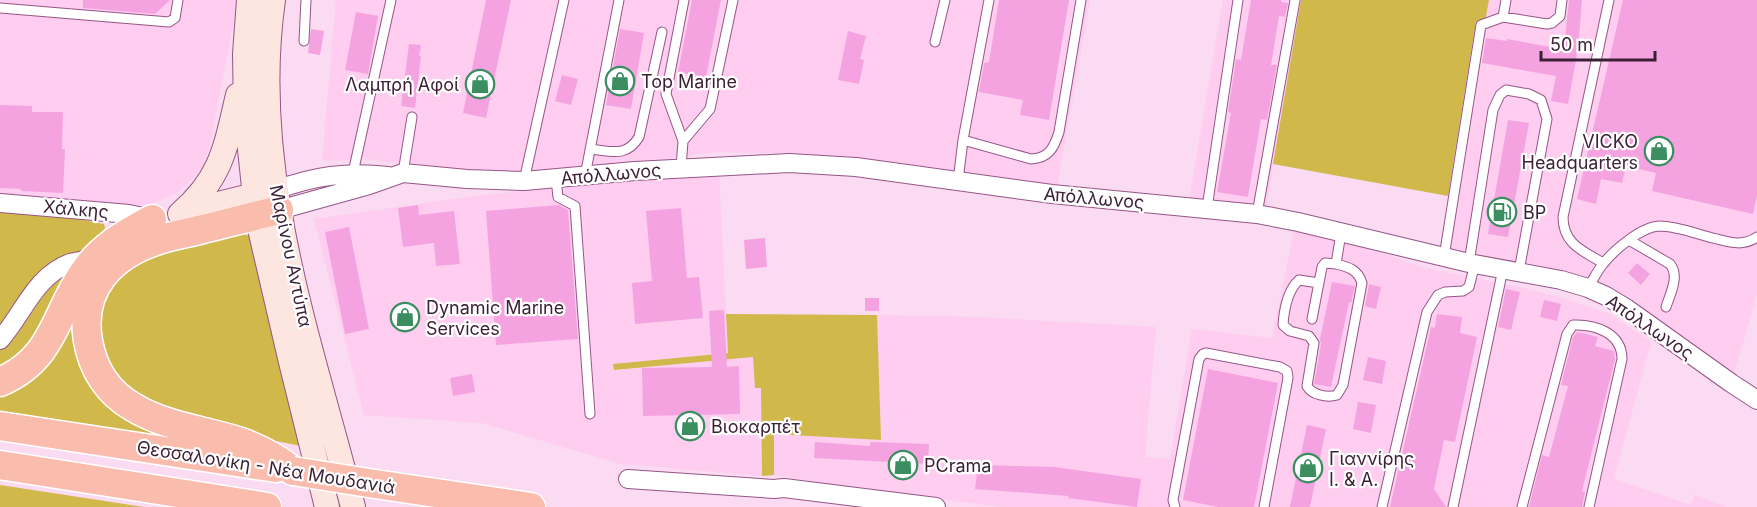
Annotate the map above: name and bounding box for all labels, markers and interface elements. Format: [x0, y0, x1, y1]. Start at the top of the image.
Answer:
scale bar [1541, 24, 1655, 62]
text: 50 m [1550, 34, 1593, 55]
shop icon: Top Marine [604, 65, 636, 97]
shop icon: Λαμπρή Αφοί [464, 68, 496, 100]
place label: Top Marine [641, 71, 737, 92]
place label: Λαμπρή Αφοί [345, 74, 459, 95]
place label: VICKO Headquarters [1522, 131, 1638, 173]
shop icon: VICKO Headquarters [1643, 135, 1675, 167]
street label: Απόλλωνος [560, 159, 662, 189]
street label: Μαρίνου Αντύπα [266, 183, 316, 329]
street label: Απόλλωνος [1043, 183, 1145, 213]
street label: Χάλκης [42, 196, 110, 222]
fuel station icon: BP [1486, 196, 1518, 228]
place label: BP [1523, 202, 1546, 223]
street label: Απόλλωνος [1602, 290, 1698, 364]
place label: Dynamic Marine Services [426, 297, 564, 339]
shop icon: Dynamic Marine Services [389, 301, 421, 333]
shop icon: Βιοκαρπέτ [674, 410, 706, 442]
place label: Βιοκαρπέτ [711, 416, 801, 437]
street label: Θεσσαλονίκη - Νέα Μουδανιά [135, 436, 397, 498]
place label: Γιαννίρης Ι. & Α. [1329, 448, 1414, 490]
shop icon: PCrama [887, 449, 919, 481]
shop icon: Γιαννίρης Ι. & Α. [1292, 452, 1324, 484]
place label: PCrama [924, 455, 991, 476]

